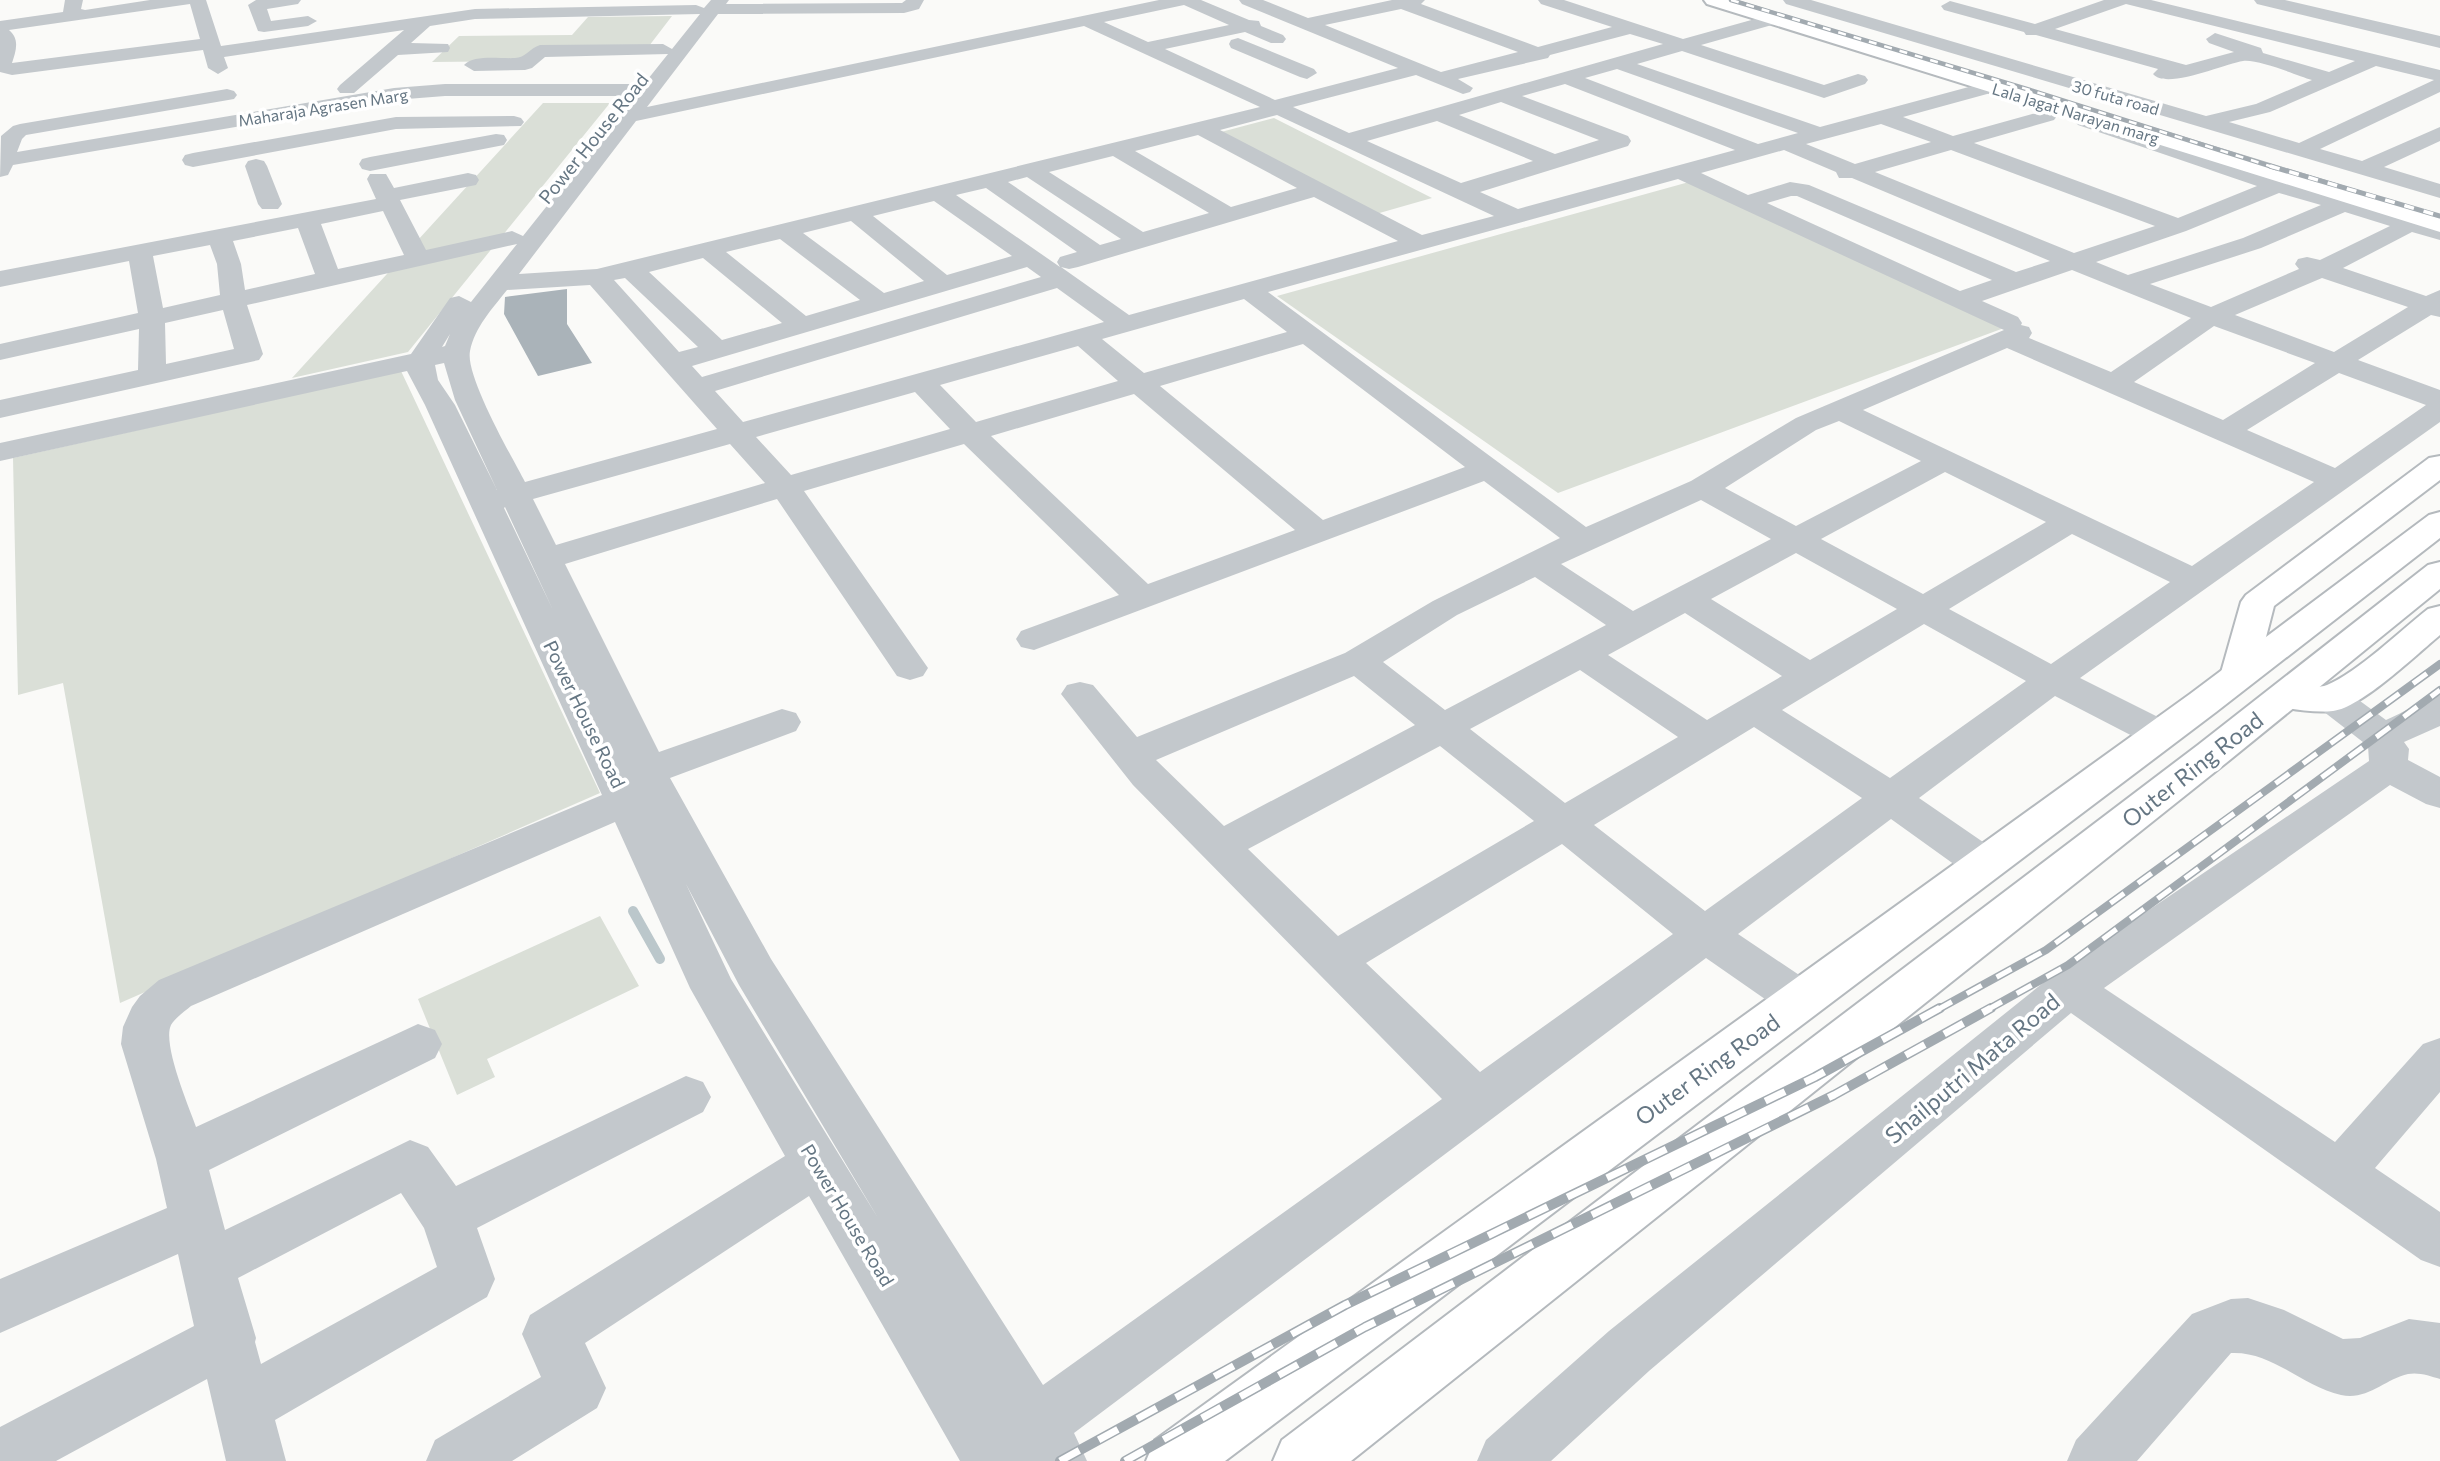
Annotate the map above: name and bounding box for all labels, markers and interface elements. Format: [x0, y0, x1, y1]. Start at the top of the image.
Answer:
street label: Power House Road [533, 68, 653, 208]
street label: 30 futa road [2071, 76, 2161, 118]
street label: Lala Jagat Narayan marg [1990, 79, 2162, 148]
street label: Maharaja Agrasen Marg [237, 84, 410, 130]
street label: Power House Road [539, 636, 631, 792]
street label: Outer Ring Road [2116, 705, 2268, 833]
street label: Shailputri Mata Road [1879, 987, 2065, 1149]
street label: Outer Ring Road [1629, 1007, 1785, 1131]
street label: Power House Road [797, 1140, 899, 1290]

